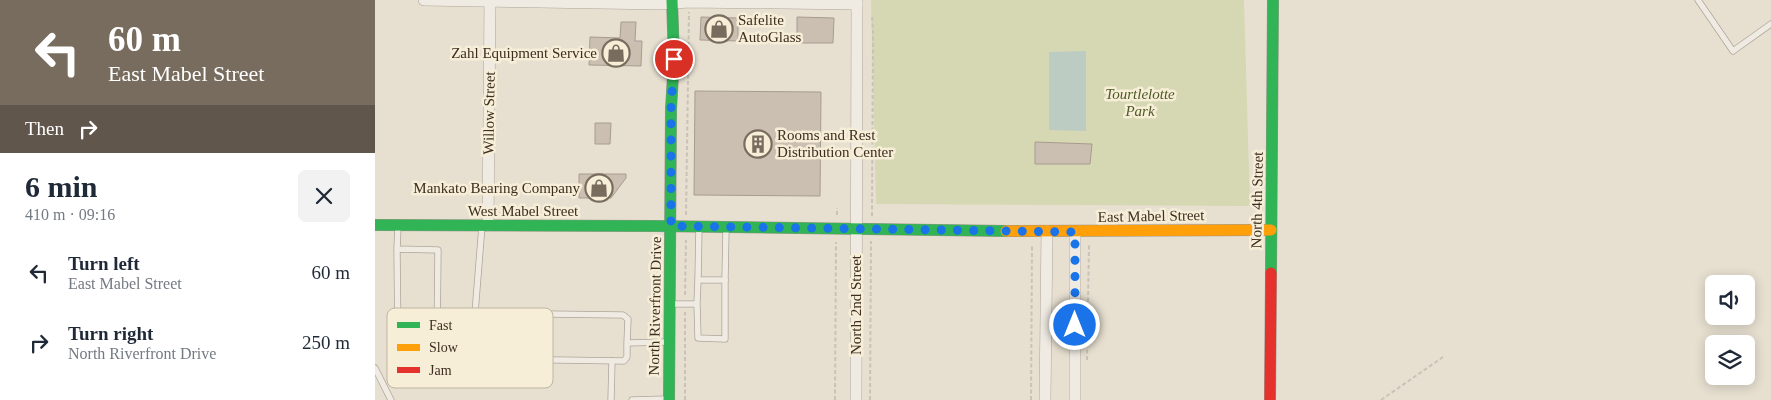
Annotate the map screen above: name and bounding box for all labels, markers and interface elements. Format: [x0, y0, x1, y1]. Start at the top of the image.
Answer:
place label: Safelite AutoGlass [738, 12, 801, 45]
shop icon: Safelite AutoGlass [704, 14, 734, 44]
icon: left [25, 20, 90, 85]
text: 60 m [108, 20, 181, 59]
shop icon: Zahl Equipment Service [601, 38, 631, 68]
pin [653, 38, 695, 80]
place label: Zahl Equipment Service [451, 45, 597, 61]
icon: arrive [660, 45, 688, 73]
text: East Mabel Street [108, 61, 264, 86]
street label: Willow Street [480, 70, 498, 155]
park label: Tourtlelotte Park [1105, 86, 1175, 119]
icon: right [74, 115, 102, 143]
text: Then [25, 118, 64, 139]
place label: Rooms and Rest Distribution Center [777, 127, 893, 160]
building icon: Rooms and Rest Distribution Center [743, 129, 773, 159]
street label: North 4th Street [1248, 151, 1266, 248]
text: 6 min [25, 170, 98, 203]
button: close [298, 170, 350, 222]
shop icon: Mankato Bearing Company [584, 173, 614, 203]
place label: Mankato Bearing Company [413, 180, 580, 196]
street label: West Mabel Street [468, 203, 579, 219]
text: 410 m · 09:16 [25, 206, 115, 223]
street label: East Mabel Street [1098, 207, 1205, 225]
street label: North Riverfront Drive [646, 236, 664, 376]
text: Turn left [68, 253, 140, 274]
street label: North 2nd Street [848, 254, 864, 355]
icon: left [25, 259, 53, 287]
text: 60 m [311, 262, 350, 283]
text: East Mabel Street [68, 275, 182, 292]
map controls [1705, 275, 1755, 385]
button: sound [1705, 275, 1755, 325]
position arrow [1048, 298, 1100, 350]
legend [387, 308, 553, 388]
text: Fast [429, 318, 452, 333]
text: Turn right [68, 323, 153, 344]
icon: right [25, 329, 53, 357]
text: 250 m [302, 332, 350, 353]
button: layers [1705, 335, 1755, 385]
text: Slow [429, 340, 459, 355]
text: North Riverfront Drive [68, 345, 216, 362]
text: Jam [429, 363, 452, 378]

